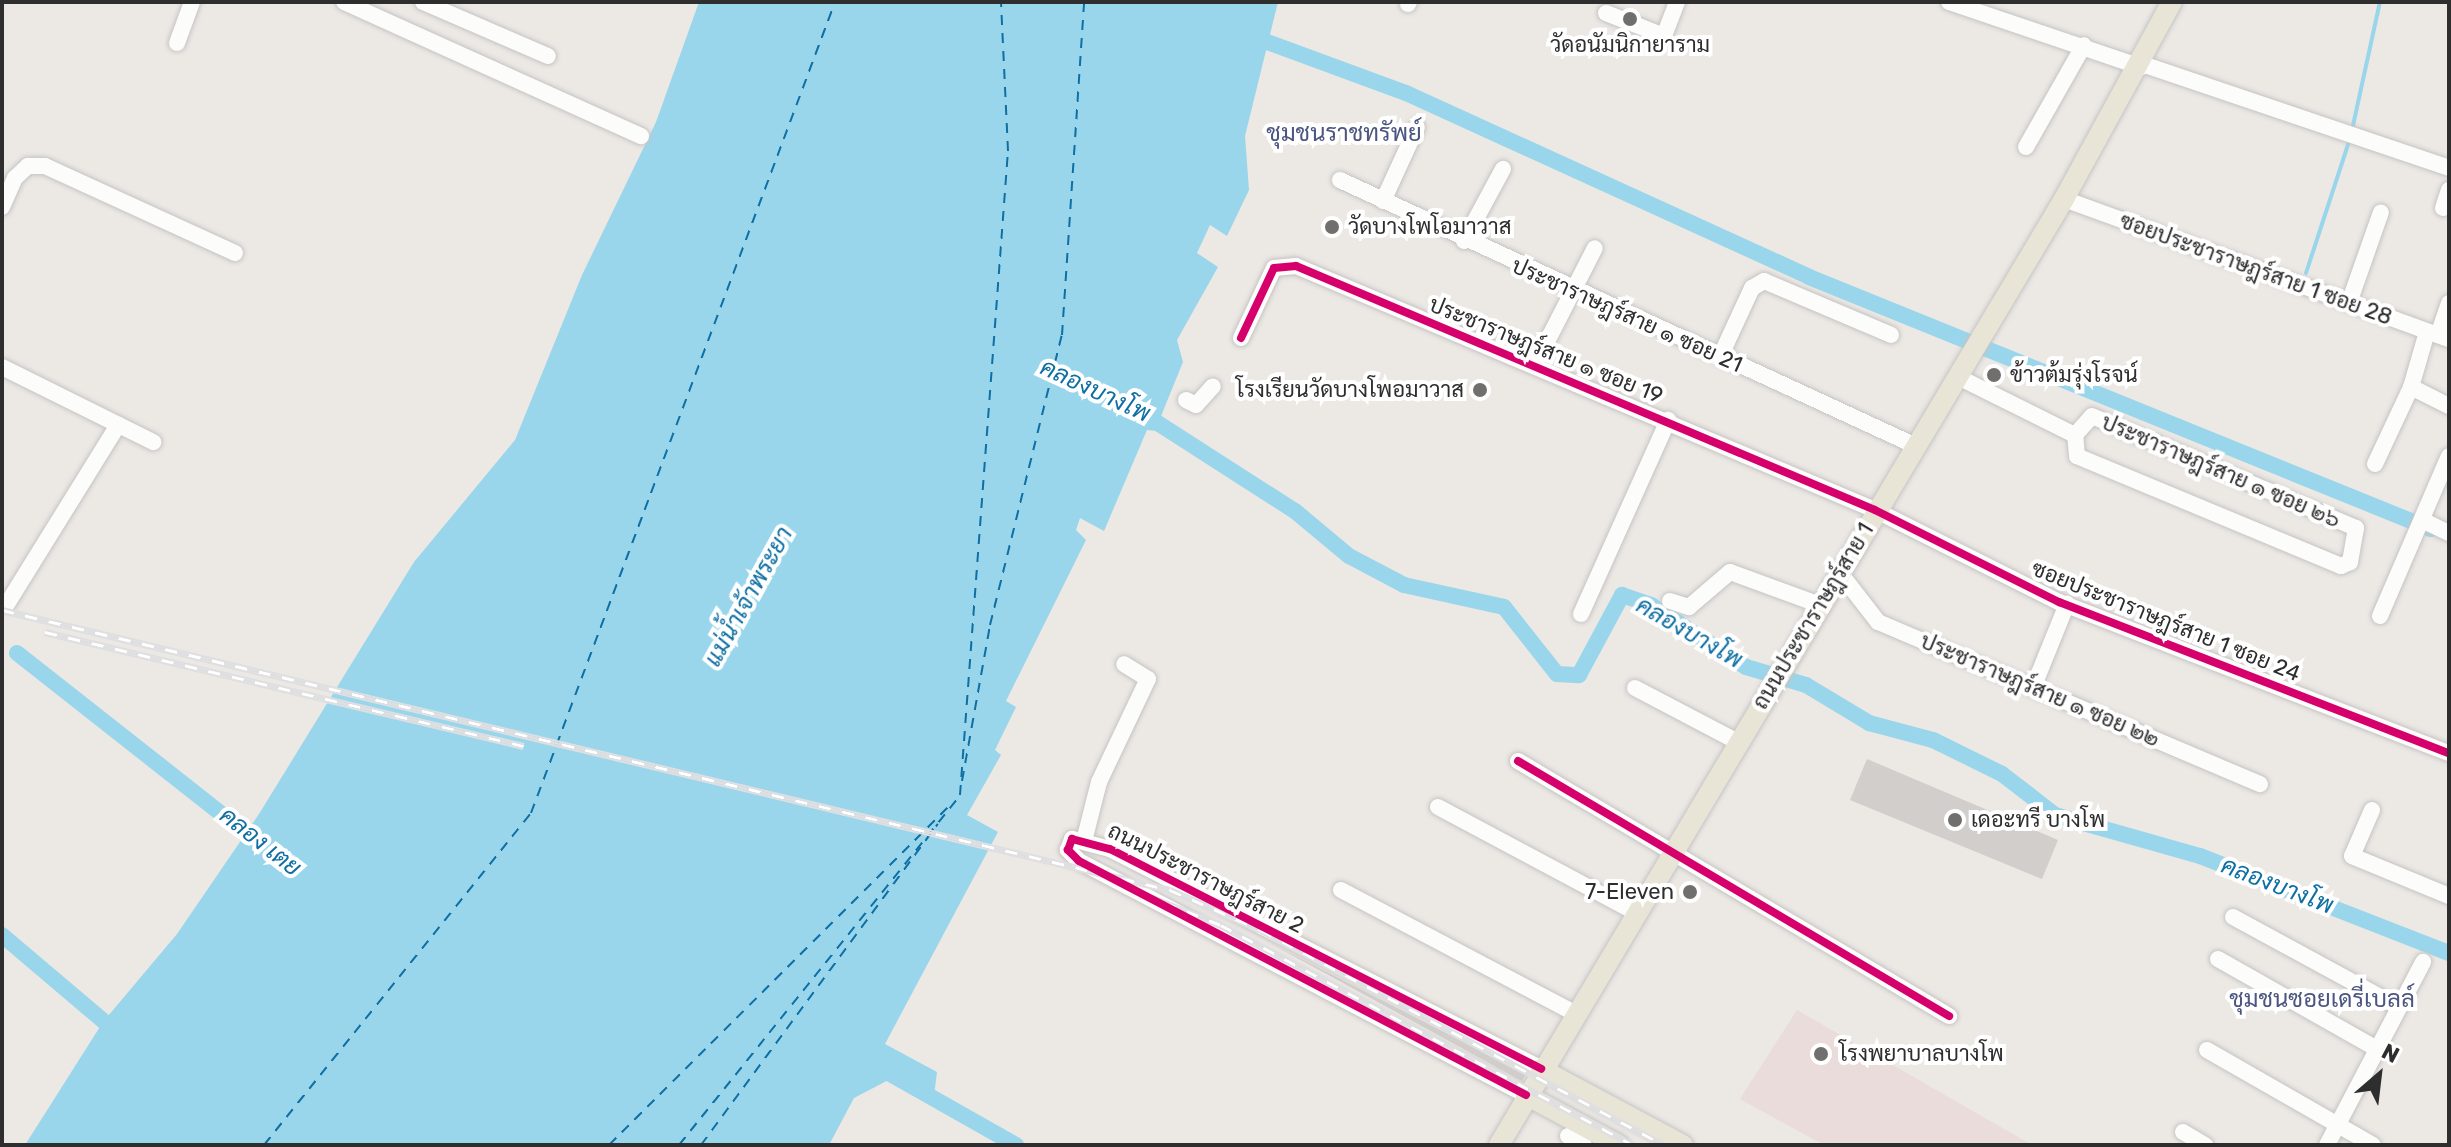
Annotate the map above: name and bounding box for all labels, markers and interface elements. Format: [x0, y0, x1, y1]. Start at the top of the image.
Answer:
marker: วัดอนัมนิกายาราม [1621, 10, 1639, 28]
place label: วัดอนัมนิกายาราม [1550, 32, 1710, 58]
district label: ชุมชนราชทรัพย์ [1266, 120, 1422, 148]
street label: ซอยประชาราษฎร์สาย 1 ซอย 28 [2116, 207, 2396, 331]
place label: วัดบางโพโอมาวาส [1348, 214, 1511, 240]
marker: วัดบางโพโอมาวาส [1323, 218, 1341, 236]
street label: ประชาราษฎร์สาย ๑ ซอย 21 [1508, 252, 1746, 378]
street label: ประชาราษฎร์สาย ๑ ซอย 19 [1425, 291, 1667, 409]
water label: คลองบางโพ [1036, 353, 1154, 429]
place label: ข้าวต้มรุ่งโรจน์ [2010, 362, 2138, 388]
marker: ข้าวต้มรุ่งโรจน์ [1985, 366, 2003, 384]
place label: โรงเรียนวัดบางโพอมาวาส [1236, 377, 1464, 403]
marker: โรงเรียนวัดบางโพอมาวาส [1471, 381, 1489, 399]
street label: ประชาราษฎร์สาย ๑ ซอย ๒๖ [2097, 409, 2345, 533]
street label: ถนนประชาราษฎร์สาย 1 [1747, 518, 1879, 714]
water label: แม่น้ำเจ้าพระยา [699, 522, 799, 672]
street label: ซอยประชาราษฎร์สาย 1 ซอย 24 [2028, 555, 2304, 687]
water label: คลองบางโพ [1631, 591, 1747, 675]
street label: ประชาราษฎร์สาย ๑ ซอย ๒๒ [1916, 628, 2164, 752]
water label: คลอง เตย [214, 801, 306, 883]
place label: เดอะทรี บางโพ [1971, 807, 2105, 833]
marker: เดอะทรี บางโพ [1946, 811, 1964, 829]
street label: ถนนประชาราษฎร์สาย 2 [1104, 817, 1308, 939]
water label: คลองบางโพ [2217, 851, 2337, 921]
place label: 7-Eleven [1585, 879, 1674, 905]
marker: 7-Eleven [1681, 883, 1699, 901]
district label: ชุมชนซอยเดรี่เบลล์ [2229, 986, 2415, 1014]
north arrow [2339, 1035, 2419, 1115]
text: N [2377, 1038, 2404, 1069]
place label: โรงพยาบาลบางโพ [1839, 1041, 2004, 1067]
marker: โรงพยาบาลบางโพ [1810, 1043, 1832, 1065]

